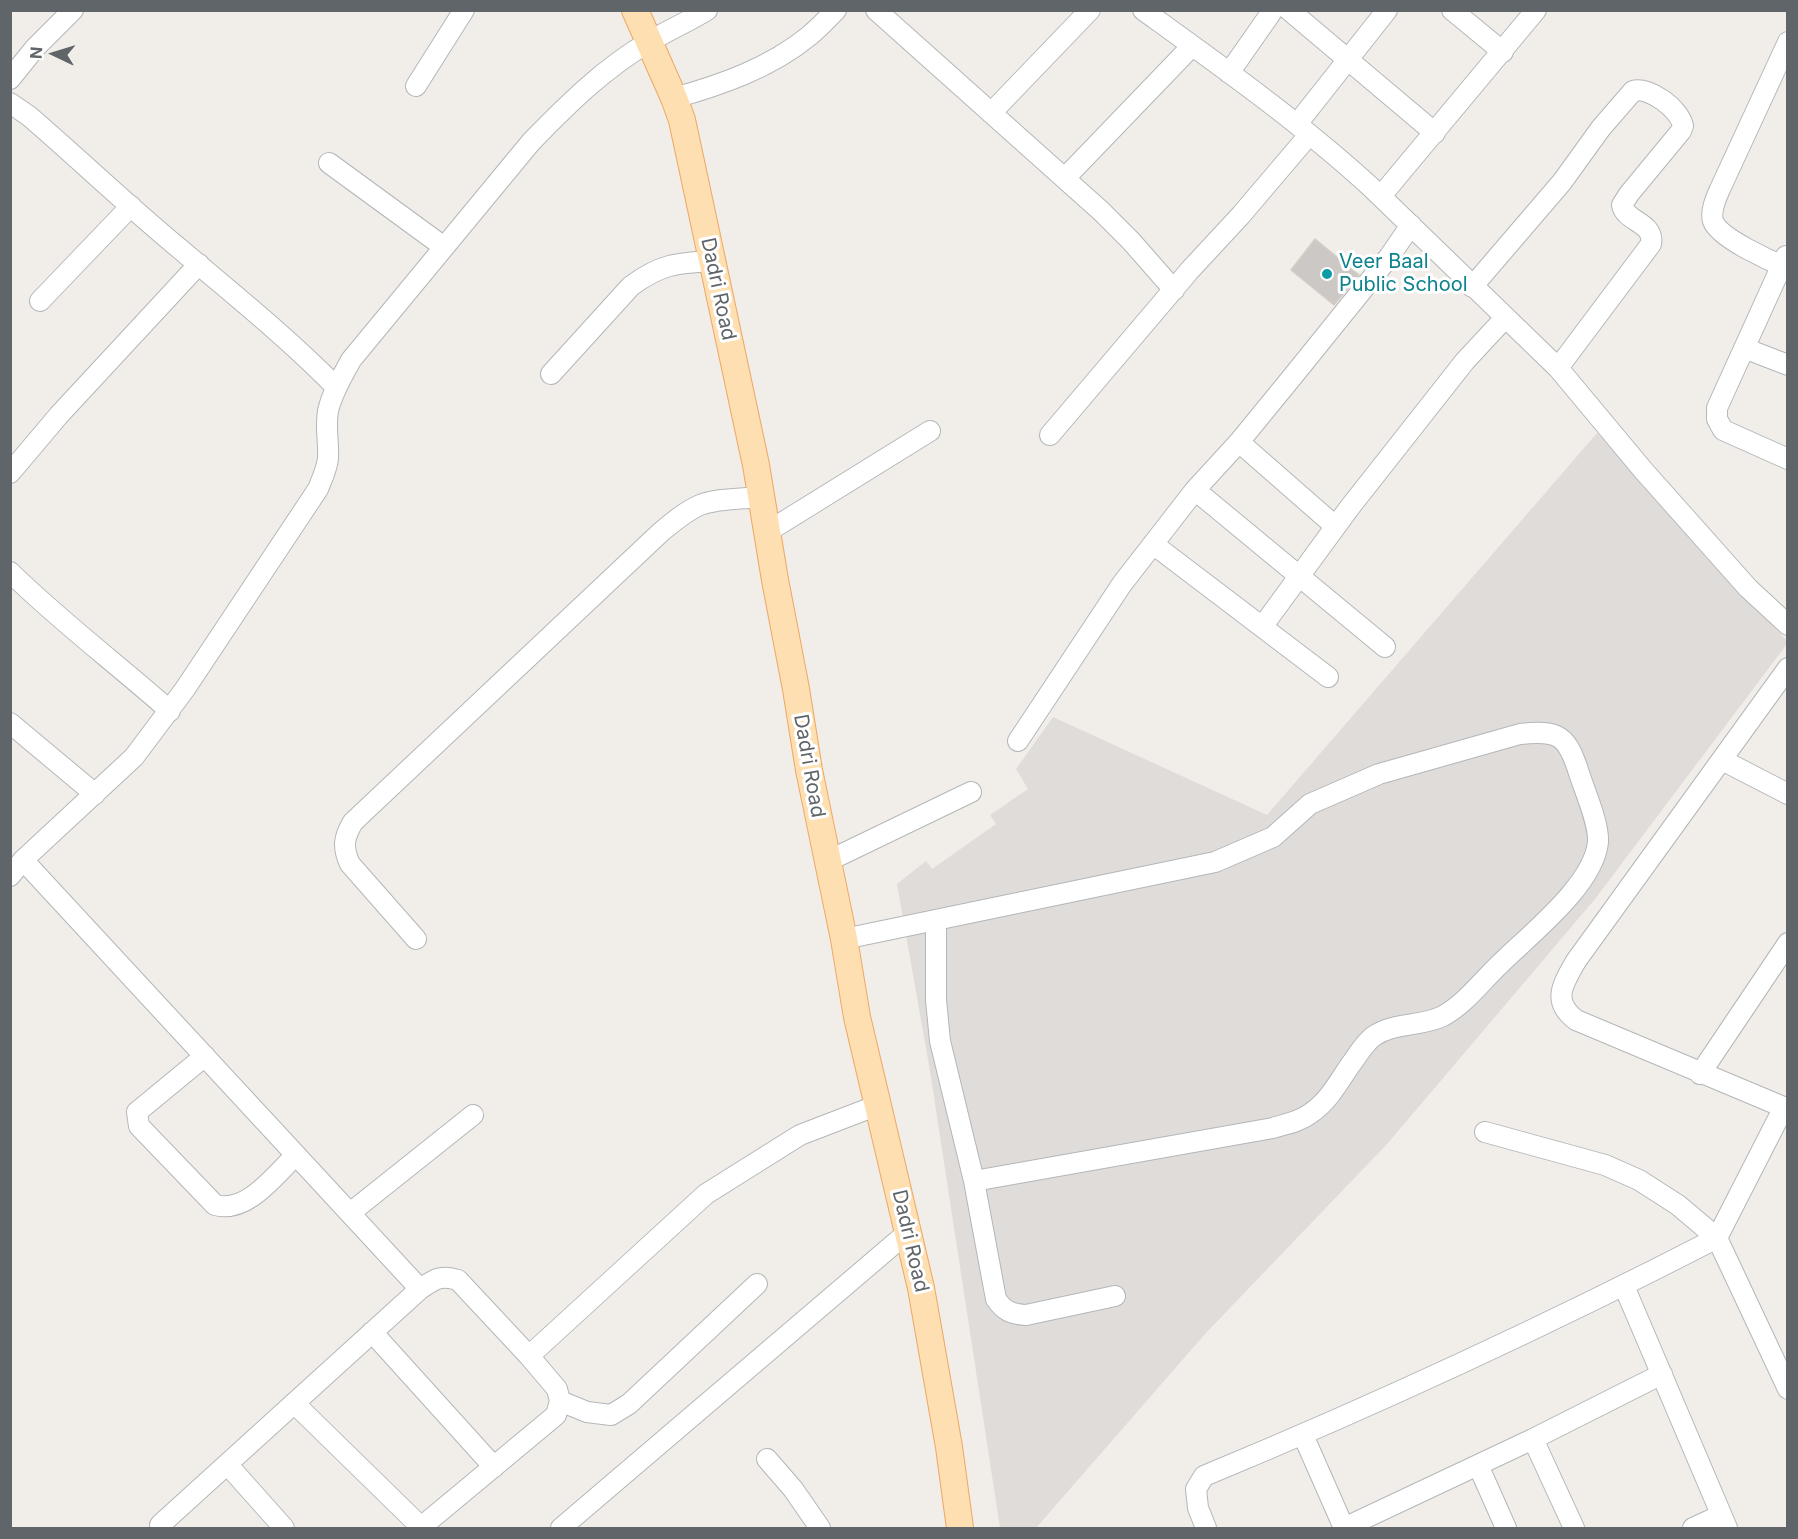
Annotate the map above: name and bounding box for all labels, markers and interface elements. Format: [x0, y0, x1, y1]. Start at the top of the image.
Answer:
north arrow [24, 24, 84, 84]
text: N [26, 46, 46, 60]
street label: Dadri Road [695, 235, 741, 343]
place label: Veer Baal Public School [1339, 250, 1467, 297]
marker: Veer Baal Public School [1320, 267, 1334, 281]
street label: Dadri Road [788, 712, 830, 820]
street label: Dadri Road [887, 1187, 933, 1295]

